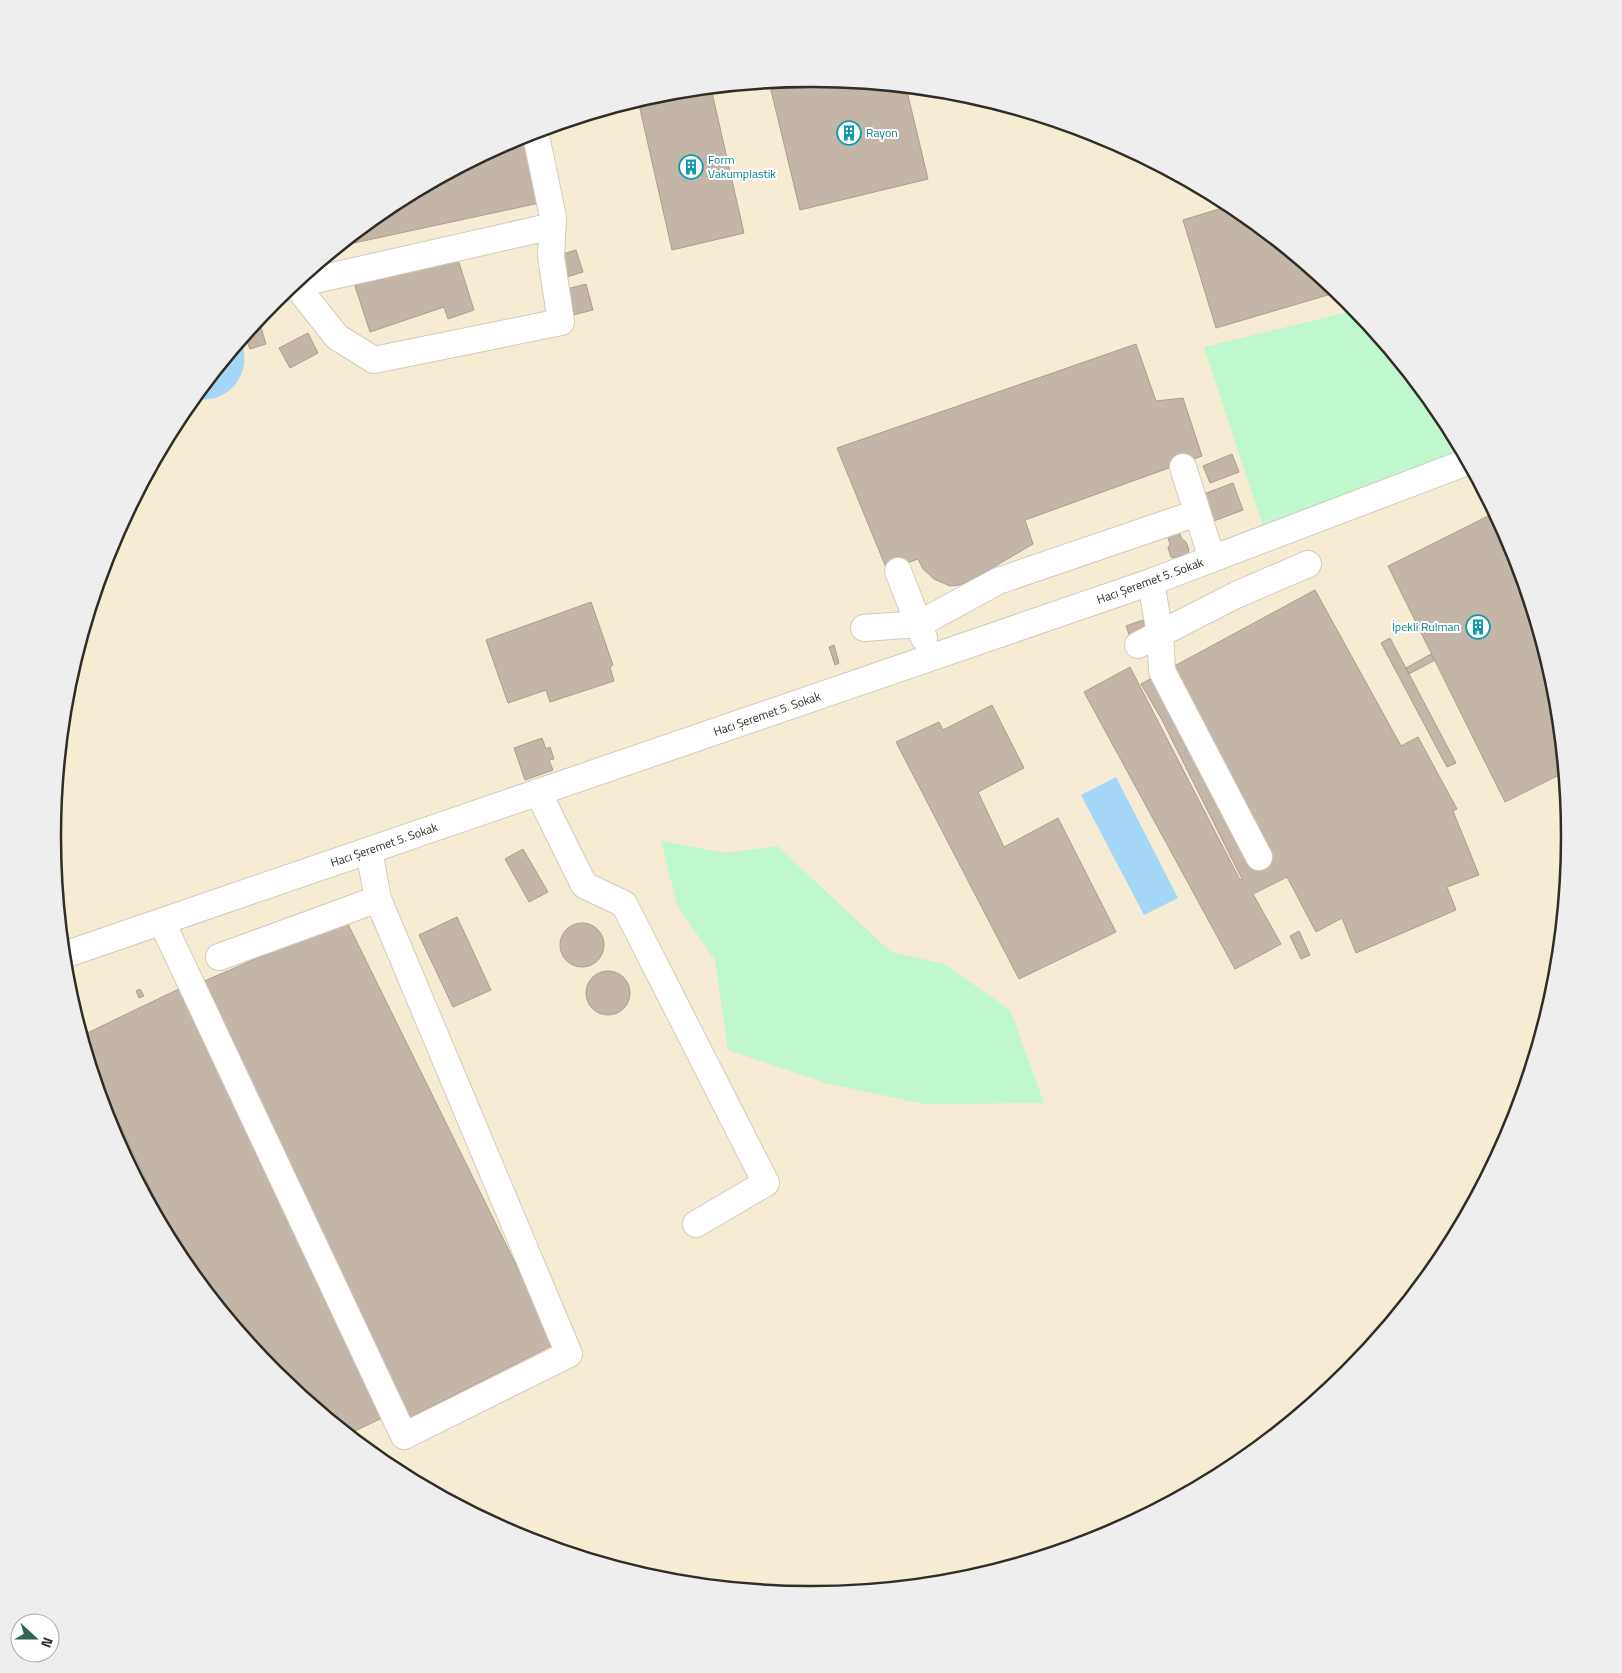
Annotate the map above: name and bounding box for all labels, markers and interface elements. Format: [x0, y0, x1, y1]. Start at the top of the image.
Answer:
building icon: Rayon [836, 120, 862, 146]
place label: Rayon [866, 123, 898, 142]
place label: Form Vakumplastik [708, 150, 776, 183]
building icon: Form Vakumplastik [678, 154, 704, 180]
street label: Hacı Şeremet 5. Sokak [1094, 552, 1206, 609]
building icon: İpekli Rulman [1465, 614, 1491, 640]
place label: İpekli Rulman [1392, 617, 1460, 636]
street label: Hacı Şeremet 5. Sokak [711, 686, 823, 741]
street label: Hacı Şeremet 5. Sokak [328, 817, 440, 872]
north arrow [10, 1613, 60, 1663]
text: N [36, 1635, 59, 1651]

